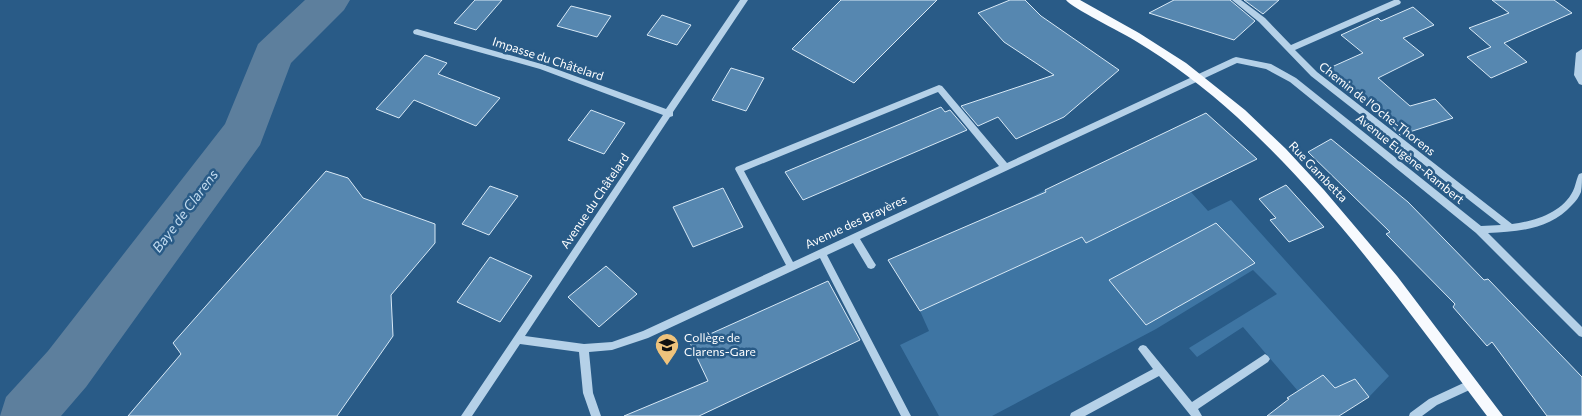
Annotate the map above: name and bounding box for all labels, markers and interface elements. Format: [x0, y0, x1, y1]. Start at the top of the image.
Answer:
street label: Impasse du Châtelard [491, 33, 606, 83]
street label: Chemin de l'Oche-Thorens [1317, 59, 1438, 158]
street label: Avenue Eugène-Rambert [1354, 110, 1468, 206]
street label: Rue Gambetta [1286, 138, 1351, 204]
street label: Avenue du Châtelard [557, 150, 631, 251]
water label: Baye de Clarens [148, 166, 221, 255]
street label: Avenue des Brayères [803, 191, 909, 251]
place label: Collège de Clarens-Gare [684, 330, 756, 358]
school or university icon: Collège de Clarens-Gare [654, 332, 680, 366]

